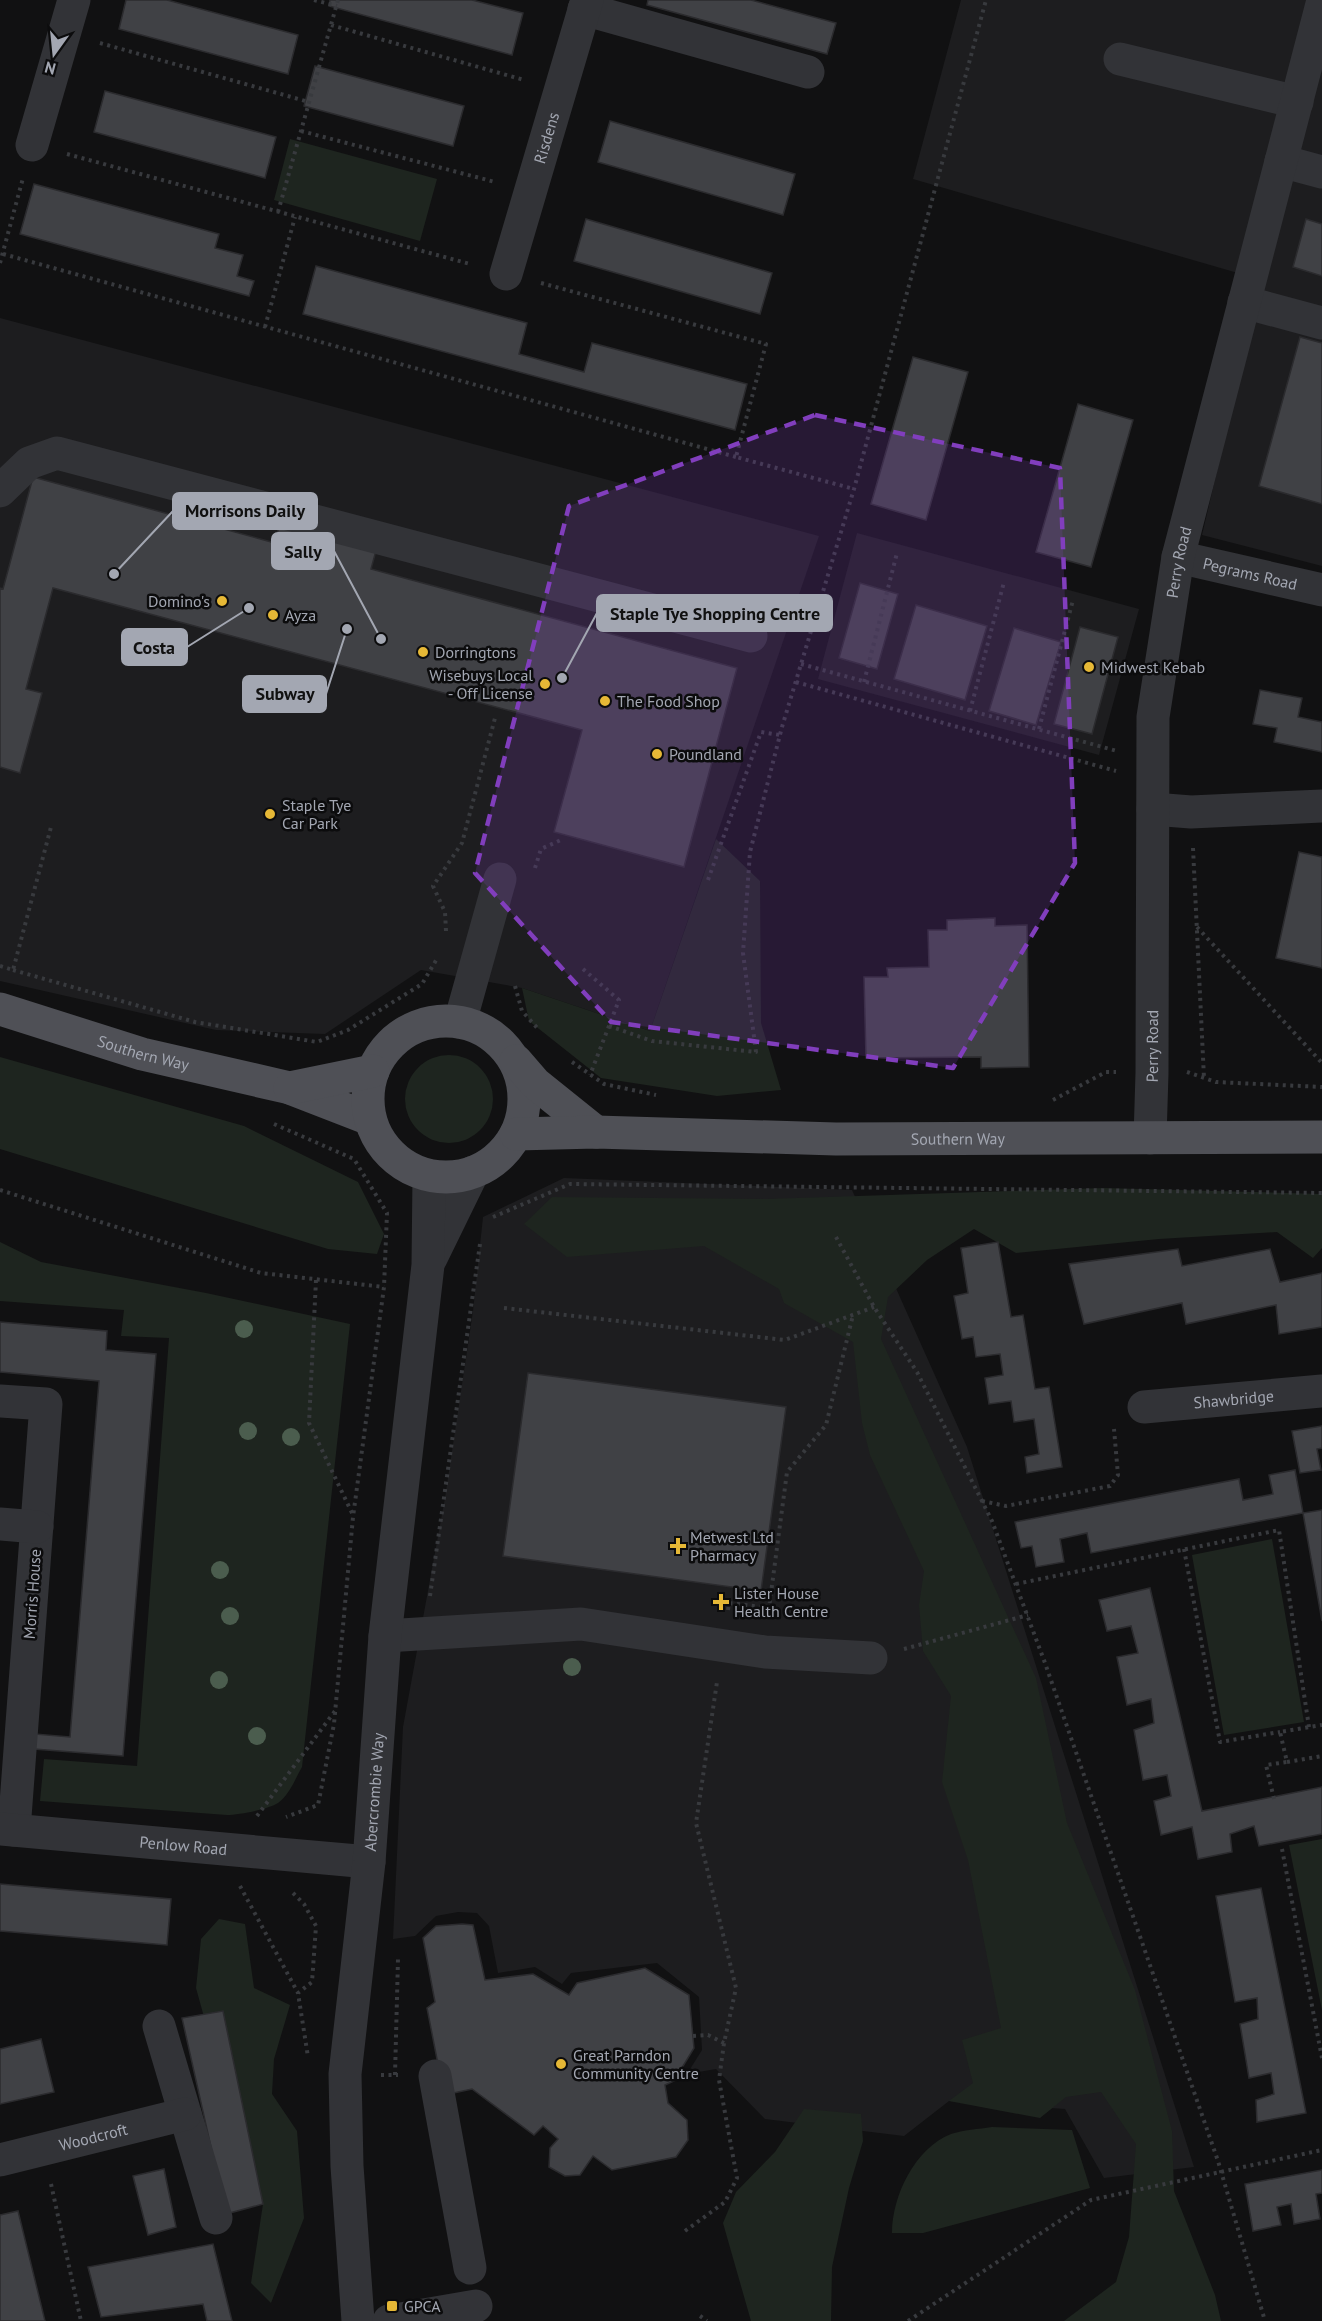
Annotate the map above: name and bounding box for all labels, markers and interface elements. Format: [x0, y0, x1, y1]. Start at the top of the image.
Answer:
north arrow [24, 24, 84, 84]
text: N [42, 57, 58, 80]
street label: Risdens [529, 109, 563, 166]
callout: Morrisons Daily [173, 493, 317, 529]
text: Morrisons Daily [185, 499, 305, 522]
street label: Perry Road [1162, 524, 1196, 599]
callout: Sally [272, 533, 334, 569]
text: Sally [284, 540, 322, 563]
street label: Pegrams Road [1201, 553, 1299, 594]
place label: Domino's [148, 591, 210, 611]
marker: Domino's [215, 594, 229, 608]
callout: Staple Tye Shopping Centre [597, 595, 832, 631]
text: Staple Tye Shopping Centre [610, 602, 820, 625]
place label: Ayza [285, 605, 316, 625]
marker: Ayza [266, 608, 280, 622]
callout: Costa [122, 629, 187, 665]
text: Costa [133, 636, 175, 659]
place label: Dorringtons [435, 642, 516, 662]
marker: Dorringtons [416, 645, 430, 659]
place label: Midwest Kebab [1101, 657, 1205, 677]
marker: Midwest Kebab [1082, 660, 1096, 674]
place label: Wisebuys Local - Off License [429, 665, 533, 703]
callout: Subway [243, 676, 326, 712]
marker: Wisebuys Local - Off License [538, 677, 552, 691]
text: Subway [255, 682, 315, 705]
place label: The Food Shop [617, 691, 720, 711]
marker: The Food Shop [598, 694, 612, 708]
place label: Poundland [669, 744, 742, 764]
marker: Poundland [650, 747, 664, 761]
place label: Staple Tye Car Park [282, 795, 351, 833]
marker: Staple Tye Car Park [263, 807, 277, 821]
street label: Perry Road [1142, 1010, 1162, 1083]
street label: Southern Way [95, 1031, 192, 1075]
street label: Southern Way [911, 1128, 1006, 1149]
street label: Shawbridge [1193, 1385, 1275, 1413]
place label: Metwest Ltd Pharmacy [690, 1527, 774, 1565]
marker: Metwest Ltd Pharmacy [671, 1539, 685, 1553]
street label: Morris House [19, 1548, 45, 1640]
place label: Lister House Health Centre [734, 1583, 828, 1621]
marker: Lister House Health Centre [712, 1593, 730, 1611]
street label: Abercrombie Way [360, 1731, 388, 1852]
street label: Penlow Road [139, 1832, 228, 1859]
place label: Great Parndon Community Centre [573, 2045, 699, 2083]
marker: Great Parndon Community Centre [554, 2057, 568, 2071]
street label: Woodcroft [57, 2119, 130, 2155]
place label: GPCA [404, 2296, 441, 2316]
marker: GPCA [385, 2299, 399, 2313]

